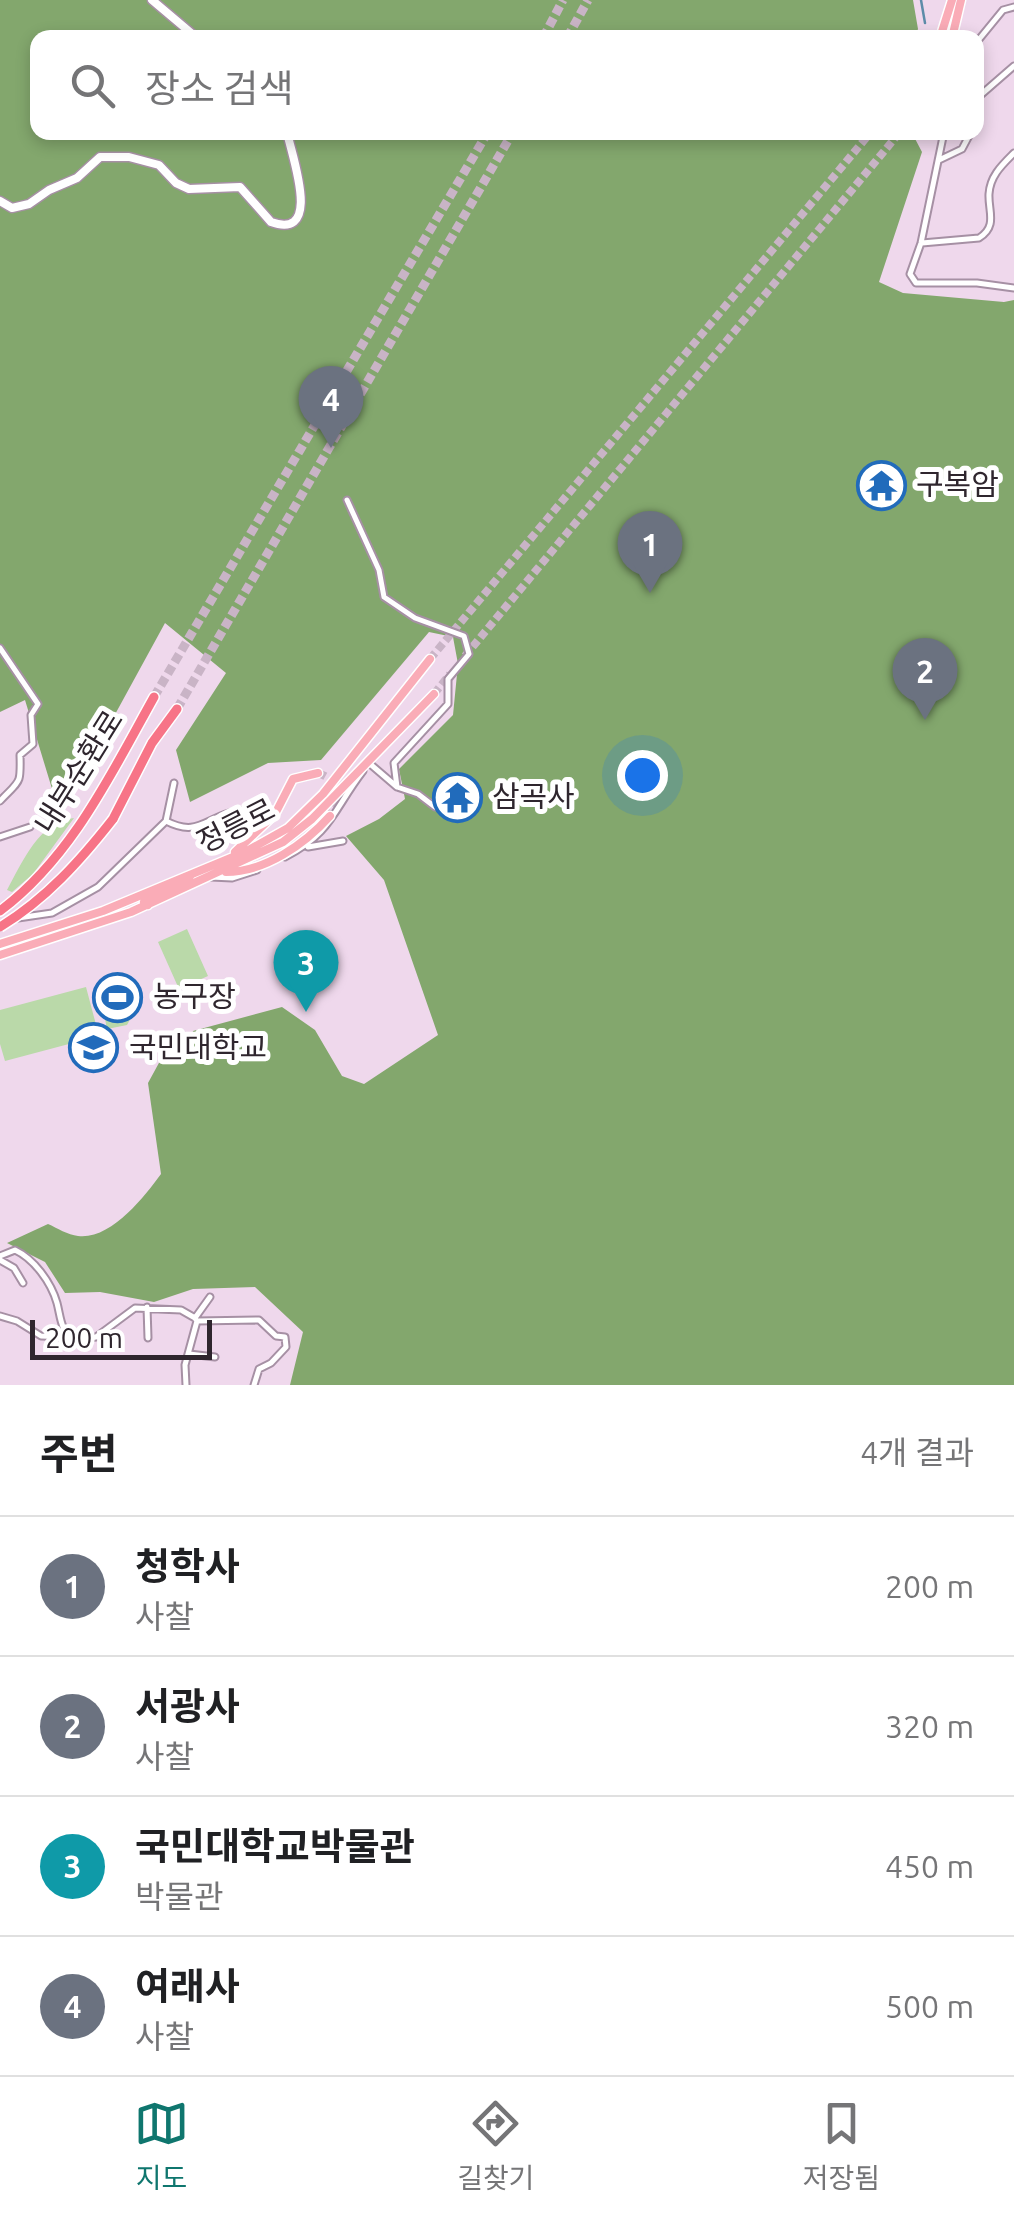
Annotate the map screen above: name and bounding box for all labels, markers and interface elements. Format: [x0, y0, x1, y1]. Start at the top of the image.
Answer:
search box [30, 30, 984, 140]
icon: search [65, 58, 120, 113]
text: 장소 검색 [145, 67, 294, 109]
pin: 4 [298, 366, 364, 448]
temple icon: 구복암 [855, 459, 907, 511]
place label: 구복암 [916, 467, 999, 501]
pin: 1 [618, 510, 682, 593]
pin: 2 [892, 638, 958, 720]
street label: 내부순환로 [27, 704, 129, 839]
your location [617, 750, 668, 801]
temple icon: 삼곡사 [431, 771, 483, 823]
place label: 삼곡사 [492, 779, 575, 813]
street label: 정릉로 [191, 791, 280, 859]
pin: 3 [274, 930, 338, 1012]
sports icon: 농구장 [92, 971, 144, 1023]
place label: 농구장 [153, 979, 236, 1013]
school or university icon: 국민대학교 [68, 1022, 120, 1074]
place label: 국민대학교 [129, 1030, 267, 1064]
scale bar [30, 1315, 212, 1360]
text: 200 m [45, 1322, 123, 1353]
text: 주변 [40, 1430, 117, 1477]
text: 4개 결과 [860, 1434, 974, 1470]
text: 청학사 [135, 1545, 240, 1587]
text: 1 [63, 1568, 82, 1604]
text: 200 m [885, 1568, 974, 1604]
text: 사찰 [135, 1598, 194, 1634]
text: 서광사 [135, 1685, 240, 1727]
text: 2 [63, 1708, 82, 1744]
text: 320 m [885, 1708, 974, 1744]
text: 사찰 [135, 1738, 194, 1774]
text: 국민대학교박물관 [135, 1825, 415, 1867]
text: 3 [63, 1848, 82, 1884]
text: 450 m [885, 1848, 974, 1884]
text: 박물관 [135, 1878, 223, 1914]
text: 여래사 [135, 1965, 240, 2007]
text: 4 [63, 1988, 82, 2024]
text: 500 m [885, 1988, 974, 2024]
text: 사찰 [135, 2018, 194, 2054]
tab: 지도 [134, 2096, 189, 2196]
tab: 길찾기 [457, 2096, 534, 2196]
tab: 저장됨 [803, 2096, 880, 2196]

